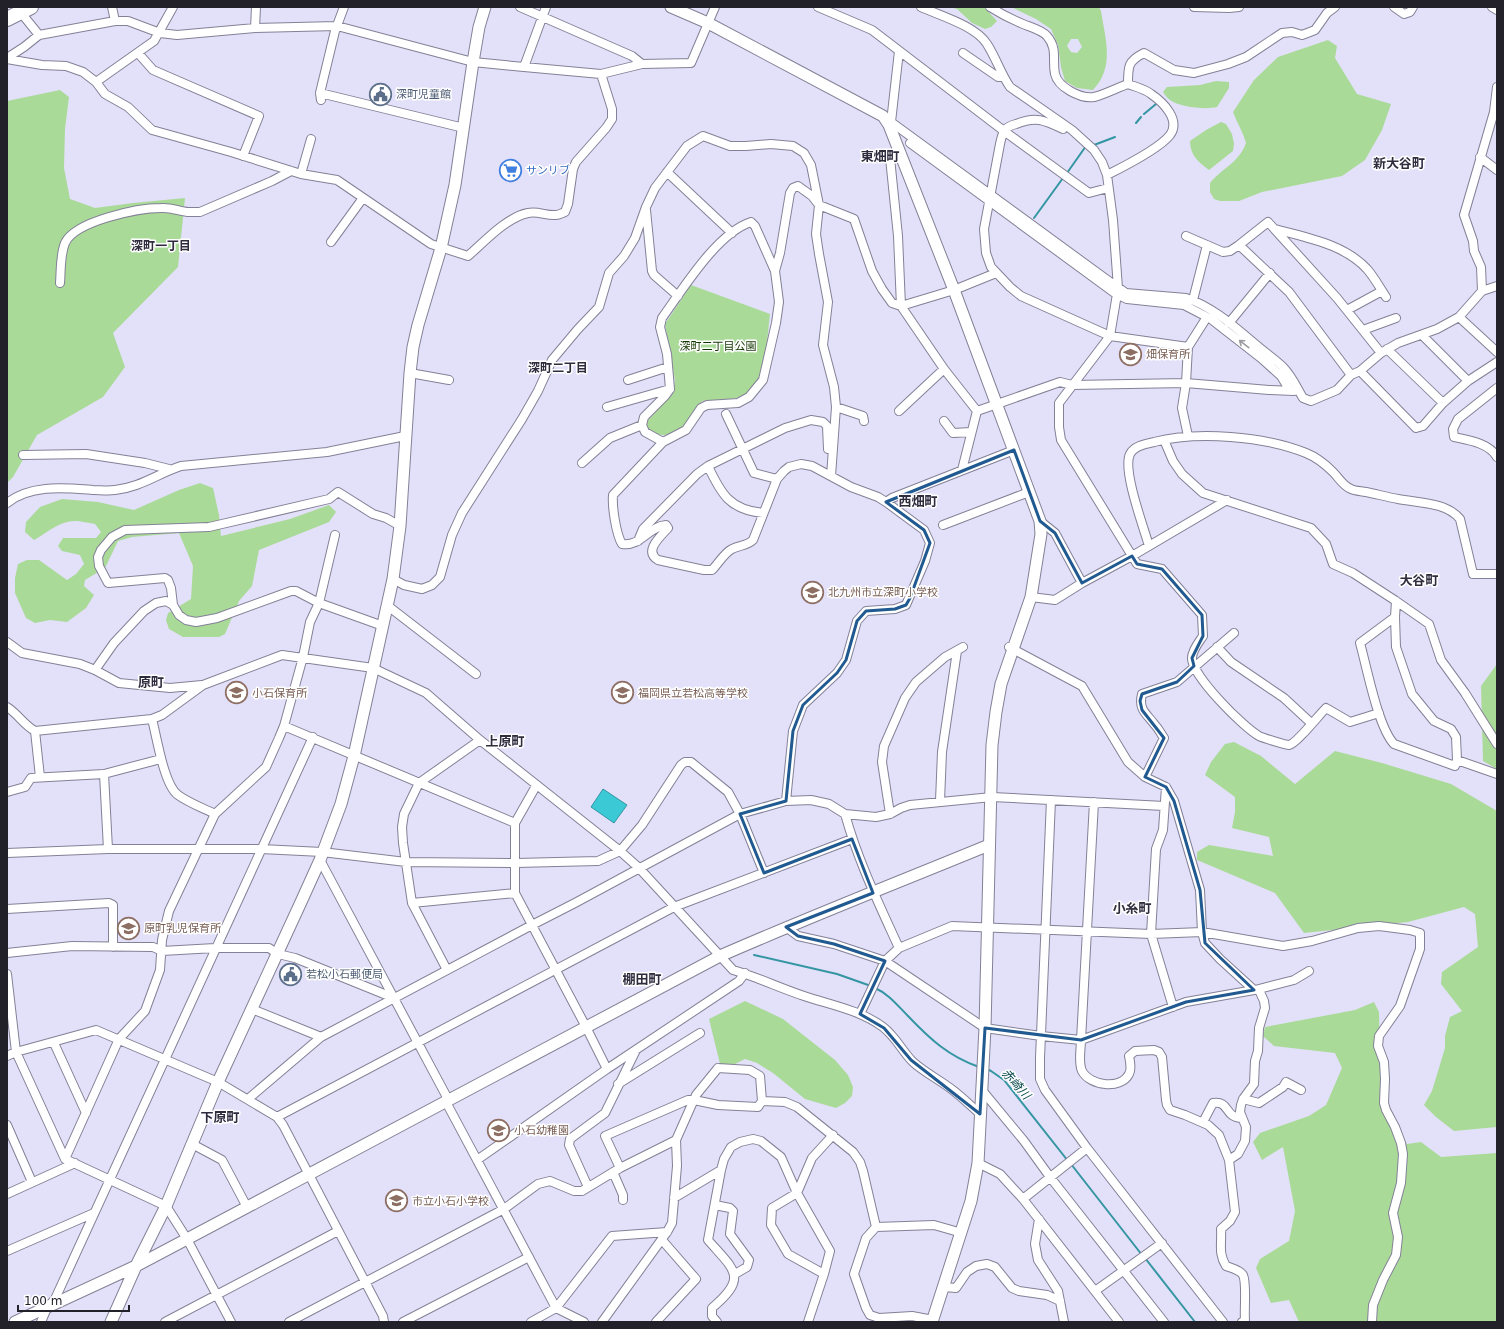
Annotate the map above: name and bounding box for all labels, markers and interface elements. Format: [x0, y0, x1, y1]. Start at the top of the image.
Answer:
public building icon: 深町児童館 [368, 81, 394, 107]
place label: 深町児童館 [396, 88, 451, 101]
district label: 東畑町 [860, 149, 900, 164]
district label: 新大谷町 [1373, 156, 1425, 171]
supermarket icon: サンリブ [498, 157, 524, 183]
place label: サンリブ [526, 164, 570, 177]
district label: 深町一丁目 [131, 239, 191, 253]
park label: 深町二丁目公園 [680, 340, 757, 353]
one-way arrow [1238, 340, 1249, 348]
school or university icon: 畑保育所 [1118, 341, 1144, 367]
place label: 畑保育所 [1146, 348, 1191, 361]
district label: 深町二丁目 [528, 361, 588, 375]
district label: 西畑町 [898, 494, 938, 509]
district label: 大谷町 [1399, 573, 1439, 588]
school or university icon: 北九州市立深町小学校 [799, 579, 825, 605]
place label: 北九州市立深町小学校 [828, 586, 938, 599]
district label: 原町 [138, 675, 164, 690]
school or university icon: 小石保育所 [224, 680, 250, 706]
school or university icon: 福岡県立若松高等学校 [609, 680, 635, 706]
place label: 小石保育所 [252, 687, 308, 700]
place label: 福岡県立若松高等学校 [638, 687, 748, 700]
district label: 上原町 [485, 734, 525, 749]
district label: 小糸町 [1112, 901, 1152, 916]
school or university icon: 原町乳児保育所 [116, 915, 142, 941]
place label: 原町乳児保育所 [144, 922, 222, 935]
public building icon: 若松小石郵便局 [278, 961, 304, 987]
place label: 若松小石郵便局 [306, 968, 383, 981]
district label: 棚田町 [622, 972, 662, 987]
water label: 赤崎川 [999, 1066, 1035, 1104]
district label: 下原町 [200, 1110, 240, 1125]
school or university icon: 小石幼稚園 [486, 1117, 512, 1143]
place label: 小石幼稚園 [514, 1124, 569, 1137]
school or university icon: 市立小石小学校 [383, 1188, 409, 1214]
place label: 市立小石小学校 [412, 1195, 489, 1208]
scale bar [18, 1287, 129, 1313]
text: 100 m [24, 1294, 62, 1308]

